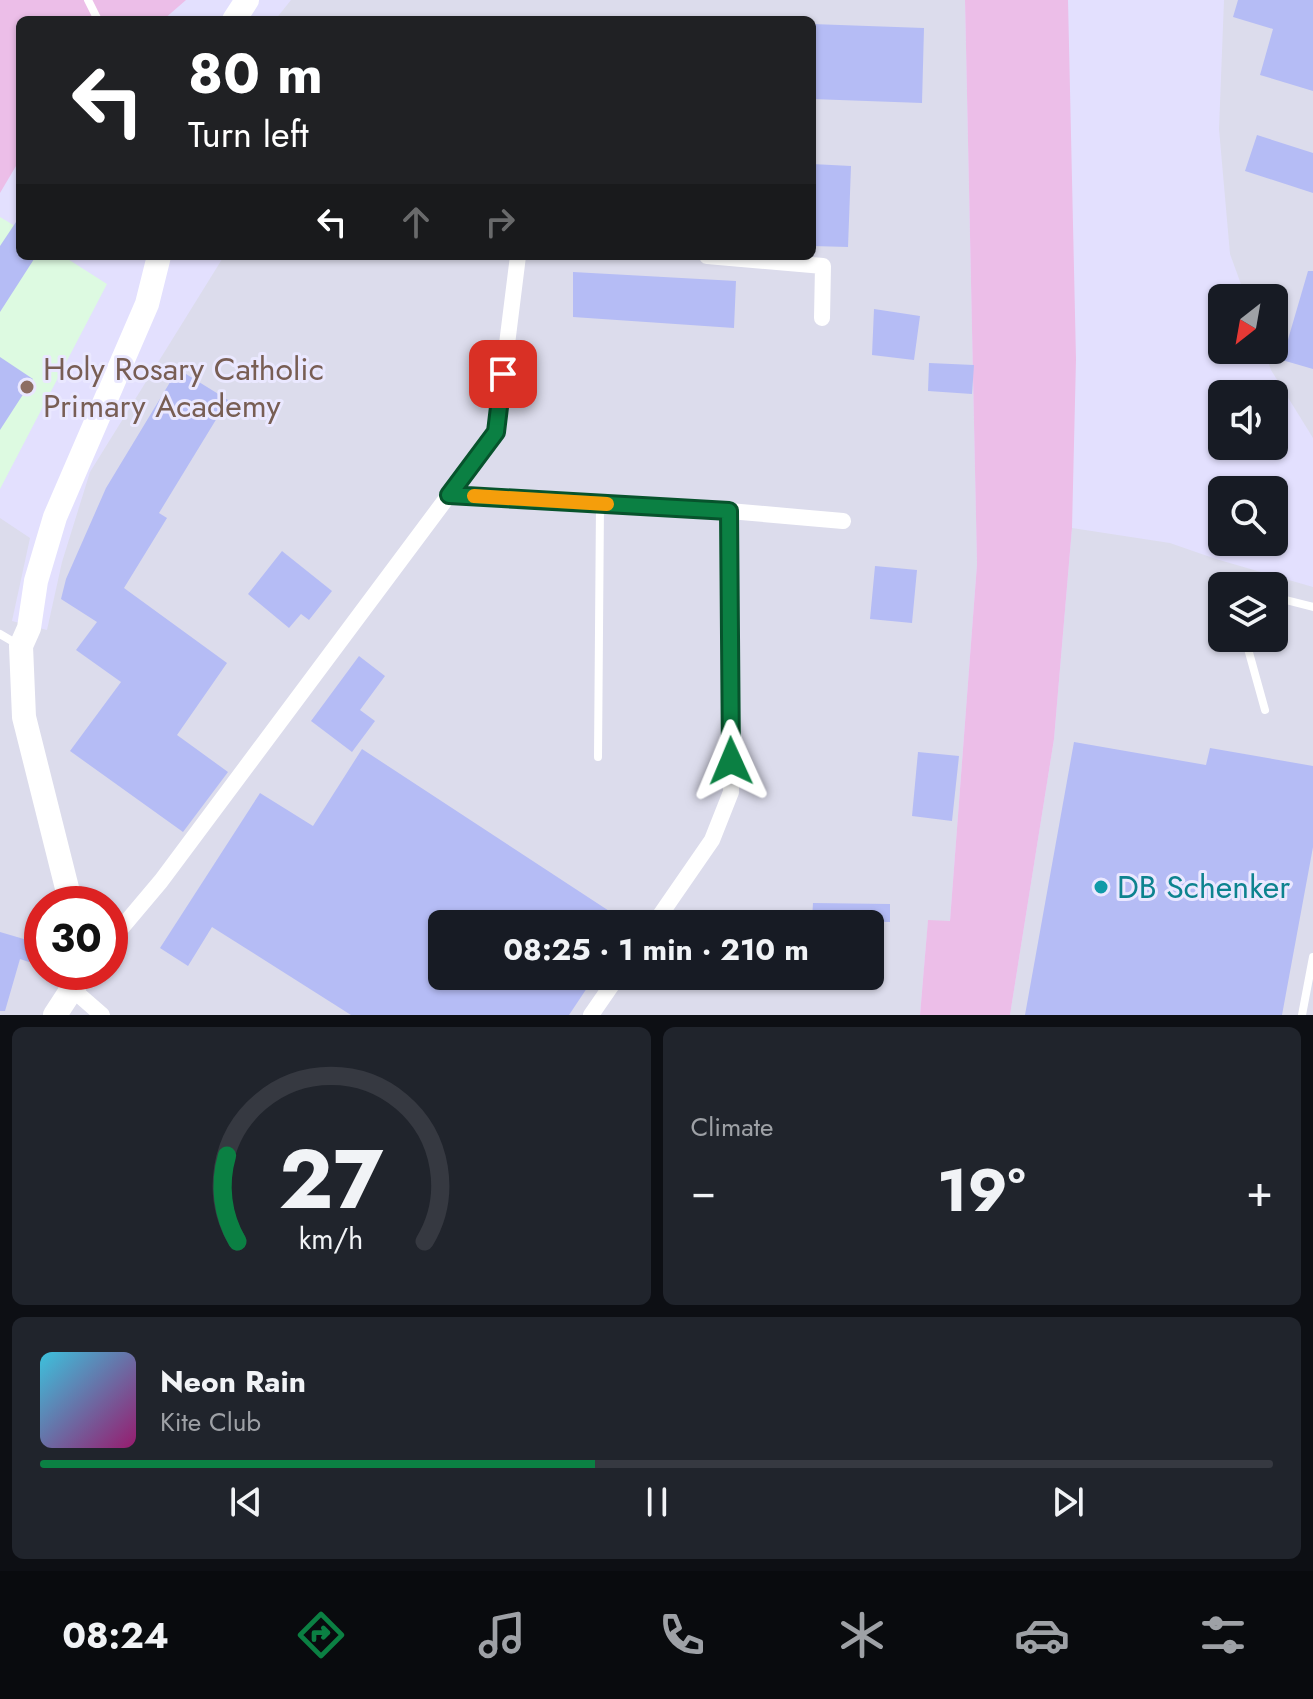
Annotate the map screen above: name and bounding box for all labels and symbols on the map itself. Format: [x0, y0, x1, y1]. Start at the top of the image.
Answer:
north arrow [1208, 284, 1288, 364]
pin [469, 340, 537, 408]
place label: Holy Rosary Catholic Primary Academy [43, 346, 324, 429]
marker: Holy Rosary Catholic Primary Academy [18, 378, 36, 396]
position arrow [689, 719, 773, 803]
place label: DB Schenker [1117, 864, 1290, 910]
marker: DB Schenker [1092, 878, 1110, 896]
speed limit sign: 30 [24, 886, 128, 990]

